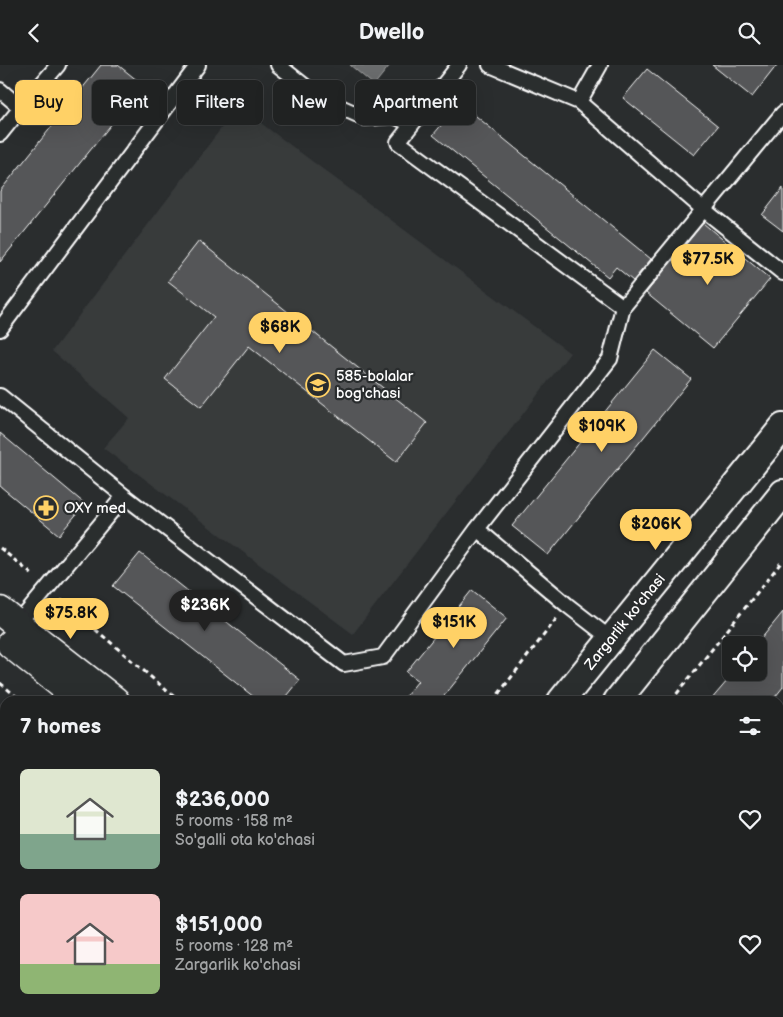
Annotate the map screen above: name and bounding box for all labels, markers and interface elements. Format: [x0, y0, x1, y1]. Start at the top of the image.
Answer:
icon: back [20, 19, 48, 47]
text: Dwello [359, 19, 424, 46]
icon: search [735, 19, 763, 47]
chip: Buy [15, 80, 82, 125]
chip: Rent [92, 80, 167, 125]
chip: Filters [177, 80, 263, 125]
chip: New [273, 80, 345, 125]
chip: Apartment [355, 80, 476, 125]
pin: $77.5K [667, 243, 749, 286]
text: $77.5K [682, 250, 734, 269]
pin: $68K [250, 311, 310, 354]
text: $68K [260, 318, 300, 337]
place label: 585-bolalar bog'chasi [336, 367, 414, 403]
school or university icon: 585-bolalar bog'chasi [305, 372, 331, 398]
pin: $109K [567, 411, 637, 453]
text: $109K [578, 417, 626, 436]
pharmacy icon: OXY med [33, 495, 59, 521]
place label: OXY med [64, 499, 126, 518]
pin: $206K [621, 509, 691, 551]
text: $206K [631, 515, 681, 534]
street label: Zargarlik ko'chasi [580, 570, 669, 675]
pin: $236K [170, 589, 240, 632]
text: $236K [180, 596, 230, 615]
pin: $75.8K [30, 597, 112, 640]
text: $75.8K [45, 604, 97, 623]
pin: $151K [419, 607, 489, 649]
text: $151K [432, 613, 476, 632]
map controls [722, 636, 767, 681]
button: locate [722, 636, 767, 681]
icon: filters [736, 712, 764, 740]
text: 7 homes [20, 714, 101, 739]
text: $236,000 [175, 787, 270, 812]
icon: home [60, 789, 120, 849]
icon: heart [736, 805, 764, 833]
text: 5 rooms · 158 m² [175, 812, 293, 831]
text: So'galli ota ko'chasi [175, 831, 315, 850]
text: $151,000 [175, 912, 263, 937]
icon: home [60, 914, 120, 974]
icon: heart [736, 930, 764, 958]
text: 5 rooms · 128 m² [175, 937, 293, 956]
text: Zargarlik ko'chasi [175, 956, 301, 975]

